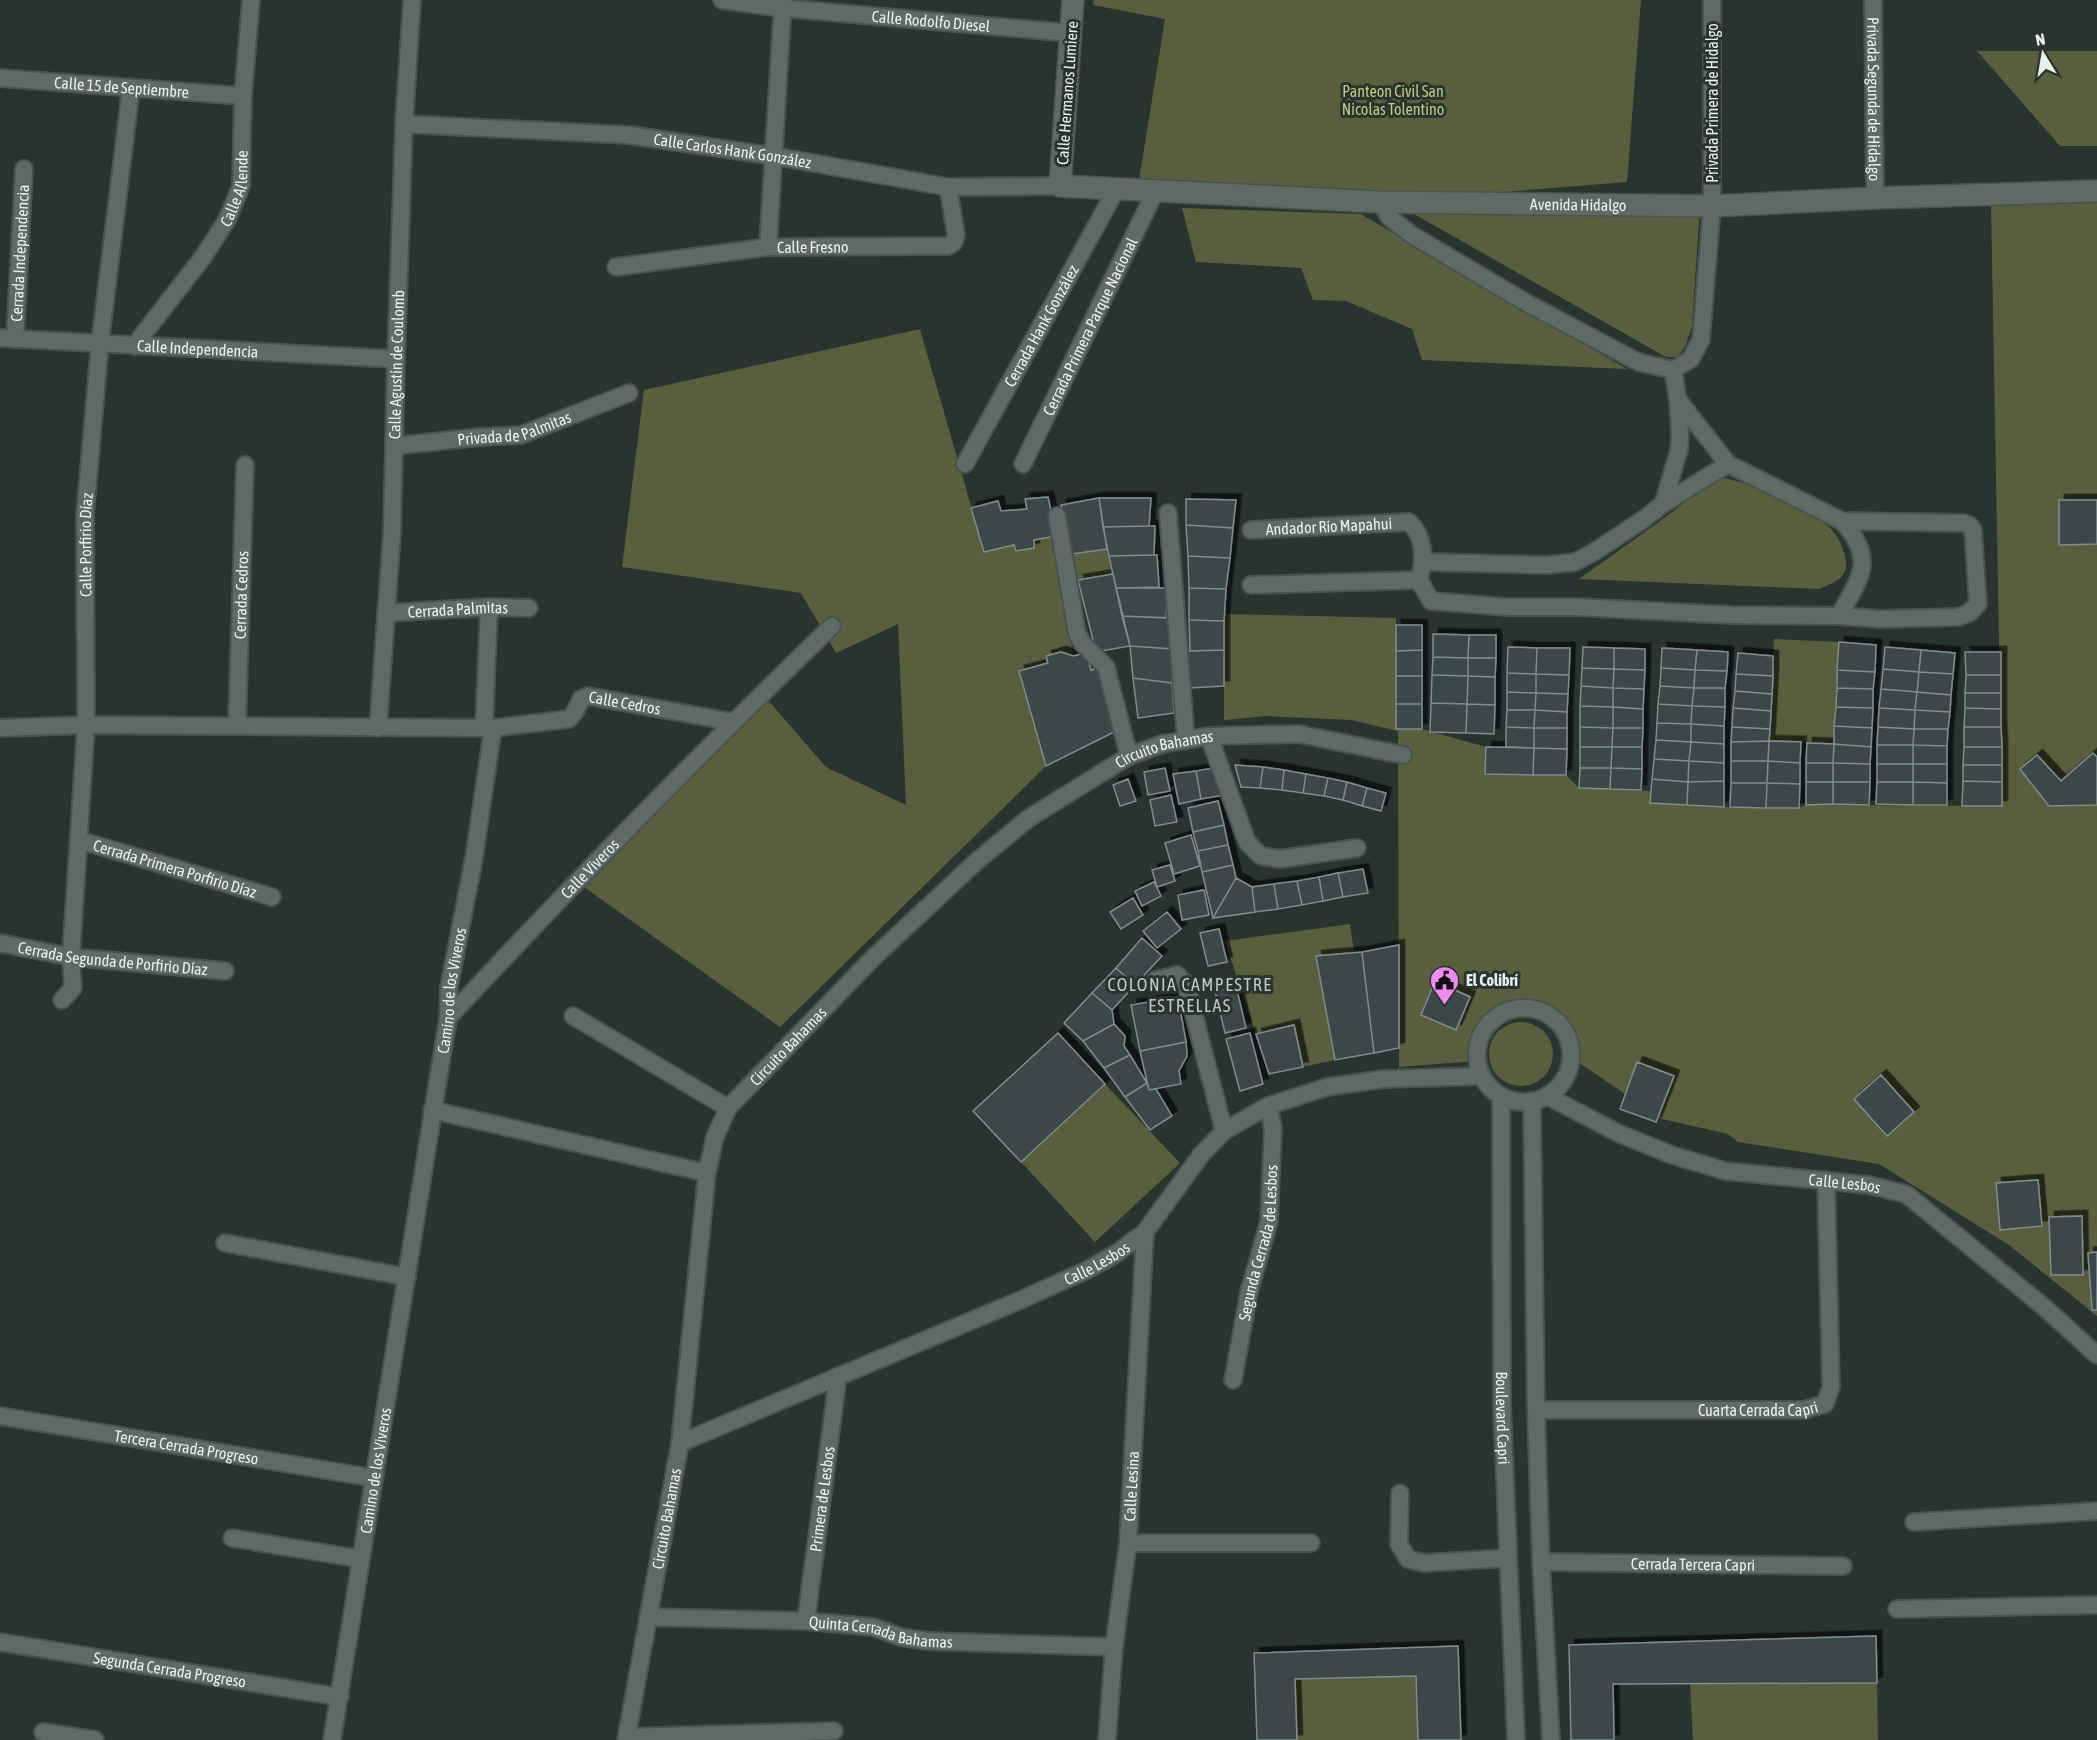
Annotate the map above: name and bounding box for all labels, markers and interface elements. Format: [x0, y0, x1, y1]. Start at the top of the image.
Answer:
street label: Calle Rodolfo Diesel [871, 7, 992, 35]
street label: Privada Segunda de Hidalgo [1864, 17, 1884, 181]
street label: Calle Hermanos Lumiere [1053, 20, 1081, 166]
street label: Privada Primera de Hidalgo [1703, 23, 1722, 183]
north arrow [2013, 24, 2073, 84]
text: N [2034, 30, 2046, 49]
street label: Calle 15 de Septiembre [54, 73, 190, 101]
park label: Panteon Civil San Nicolas Tolentino [1342, 82, 1444, 118]
street label: Calle Carlos Hank González [653, 130, 813, 172]
street label: Calle Allende [216, 150, 251, 230]
street label: Cerrada Independencia [7, 184, 32, 322]
street label: Avenida Hidalgo [1530, 195, 1626, 215]
street label: Cerrada Primera Parque Nacional [1039, 234, 1141, 418]
street label: Calle Fresno [777, 238, 849, 256]
street label: Cerrada Hank González [1000, 261, 1082, 390]
street label: Calle Agustín de Coulomb [385, 290, 407, 439]
street label: Calle Independencia [137, 336, 259, 361]
street label: Privada de Palmitas [456, 407, 574, 448]
street label: Calle Porfirio Díaz [76, 492, 96, 597]
street label: Andador Río Mapahui [1265, 514, 1393, 538]
street label: Cerrada Cedros [231, 550, 251, 639]
street label: Cerrada Palmitas [407, 598, 509, 621]
street label: Calle Cedros [587, 687, 662, 718]
street label: Circuito Bahamas [1112, 727, 1214, 771]
street label: Calle Viveros [557, 835, 623, 902]
street label: Cerrada Primera Porfirio Díaz [91, 836, 259, 901]
street label: Camino de los Viveros [433, 926, 469, 1055]
street label: Cerrada Segunda de Porfirio Díaz [16, 938, 209, 978]
public building icon: El Colibrí [1429, 964, 1461, 1006]
place label: El Colibrí [1466, 971, 1518, 989]
district label: COLONIA CAMPESTRE ESTRELLAS [1108, 974, 1272, 1016]
street label: Circuito Bahamas [746, 1003, 830, 1089]
street label: Segunda Cerrada de Lesbos [1235, 1164, 1280, 1322]
street label: Calle Lesbos [1808, 1170, 1883, 1197]
street label: Calle Lesbos [1061, 1238, 1133, 1288]
street label: Boulevard Capri [1493, 1371, 1513, 1465]
street label: Cuarta Cerrada Capri [1698, 1397, 1820, 1420]
street label: Camino de los Viveros [356, 1406, 394, 1535]
street label: Tercera Cerrada Progreso [113, 1426, 260, 1468]
street label: Primera de Lesbos [806, 1445, 838, 1553]
street label: Calle Lesina [1120, 1451, 1142, 1522]
street label: Circuito Bahamas [648, 1466, 684, 1570]
street label: Cerrada Tercera Capri [1631, 1554, 1755, 1575]
street label: Quinta Cerrada Bahamas [808, 1612, 953, 1651]
street label: Segunda Cerrada Progreso [92, 1648, 247, 1691]

